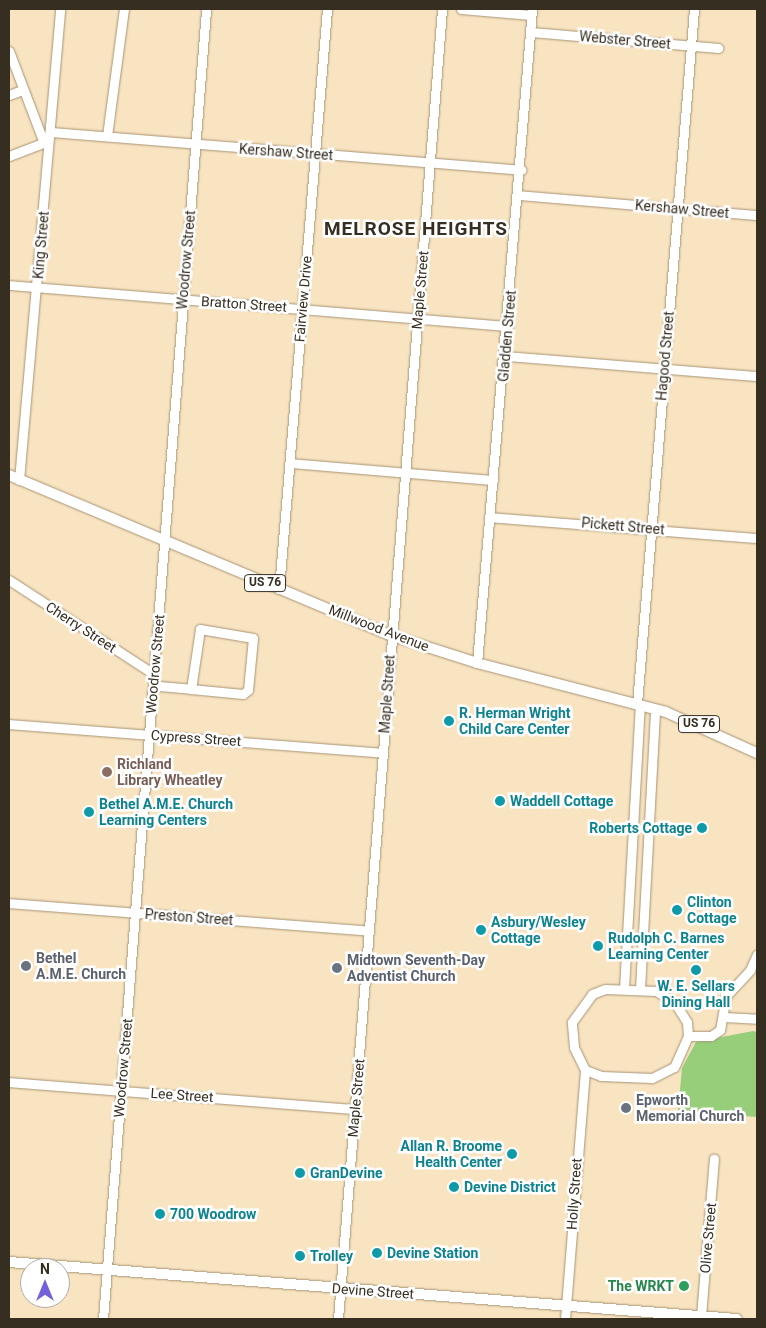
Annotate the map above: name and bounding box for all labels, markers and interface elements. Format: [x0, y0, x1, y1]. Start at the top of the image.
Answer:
street label: Webster Street [579, 28, 671, 52]
street label: Kershaw Street [238, 140, 334, 164]
street label: Kershaw Street [634, 197, 730, 221]
street label: King Street [30, 210, 52, 280]
street label: Woodrow Street [173, 210, 199, 310]
district label: MELROSE HEIGHTS [322, 218, 510, 240]
street label: Maple Street [408, 250, 432, 330]
street label: Fairview Drive [291, 255, 315, 343]
street label: Gladden Street [495, 289, 519, 383]
street label: Bratton Street [201, 293, 287, 315]
street label: Hagood Street [653, 311, 677, 401]
street label: Pickett Street [581, 514, 665, 538]
road number: US 76 [244, 574, 286, 592]
street label: Cherry Street [43, 598, 119, 656]
street label: Millwood Avenue [326, 601, 432, 655]
street label: Woodrow Street [142, 614, 168, 714]
street label: Maple Street [376, 654, 398, 734]
place label: R. Herman Wright Child Care Center [459, 705, 571, 738]
road number: US 76 [678, 714, 720, 734]
marker: R. Herman Wright Child Care Center [443, 715, 455, 727]
street label: Cypress Street [150, 726, 242, 750]
place label: Richland Library Wheatley [117, 756, 222, 789]
marker: Richland Library Wheatley [101, 766, 113, 778]
place label: Waddell Cottage [510, 793, 613, 809]
marker: Waddell Cottage [494, 795, 506, 807]
place label: Bethel A.M.E. Church Learning Centers [99, 796, 233, 829]
marker: Bethel A.M.E. Church Learning Centers [83, 806, 95, 818]
place label: Roberts Cottage [589, 820, 692, 836]
marker: Roberts Cottage [696, 822, 708, 834]
place label: Clinton Cottage [687, 894, 737, 926]
marker: Clinton Cottage [671, 904, 683, 916]
street label: Preston Street [144, 906, 234, 928]
place label: Asbury/Wesley Cottage [491, 914, 586, 946]
marker: Asbury/Wesley Cottage [475, 924, 487, 936]
place label: Rudolph C. Barnes Learning Center [608, 930, 724, 962]
marker: Rudolph C. Barnes Learning Center [592, 940, 604, 952]
place label: Bethel A.M.E. Church [36, 950, 126, 982]
place label: Midtown Seventh-Day Adventist Church [347, 952, 485, 984]
marker: Bethel A.M.E. Church [20, 960, 32, 972]
marker: Midtown Seventh-Day Adventist Church [331, 962, 343, 974]
marker: W. E. Sellars Dining Hall [690, 964, 702, 976]
place label: W. E. Sellars Dining Hall [657, 978, 735, 1010]
street label: Woodrow Street [110, 1018, 136, 1118]
street label: Maple Street [344, 1058, 368, 1138]
street label: Lee Street [150, 1084, 214, 1106]
place label: Epworth Memorial Church [636, 1092, 744, 1124]
marker: Epworth Memorial Church [620, 1102, 632, 1114]
place label: Allan R. Broome Health Center [401, 1138, 502, 1170]
marker: Allan R. Broome Health Center [506, 1148, 518, 1160]
street label: Holly Street [563, 1158, 585, 1230]
place label: GranDevine [310, 1165, 383, 1181]
marker: GranDevine [294, 1167, 306, 1179]
place label: Devine District [464, 1179, 556, 1195]
marker: Devine District [448, 1181, 460, 1193]
street label: Olive Street [697, 1202, 719, 1274]
place label: 700 Woodrow [170, 1206, 256, 1222]
marker: 700 Woodrow [154, 1208, 166, 1220]
place label: Devine Station [387, 1245, 478, 1261]
marker: Devine Station [371, 1247, 383, 1259]
place label: Trolley [310, 1248, 353, 1264]
marker: Trolley [294, 1250, 306, 1262]
north arrow [20, 1258, 70, 1308]
text: N [40, 1261, 50, 1277]
place label: The WRKT [608, 1278, 674, 1294]
street label: Devine Street [331, 1280, 415, 1302]
marker: The WRKT [678, 1280, 690, 1292]

